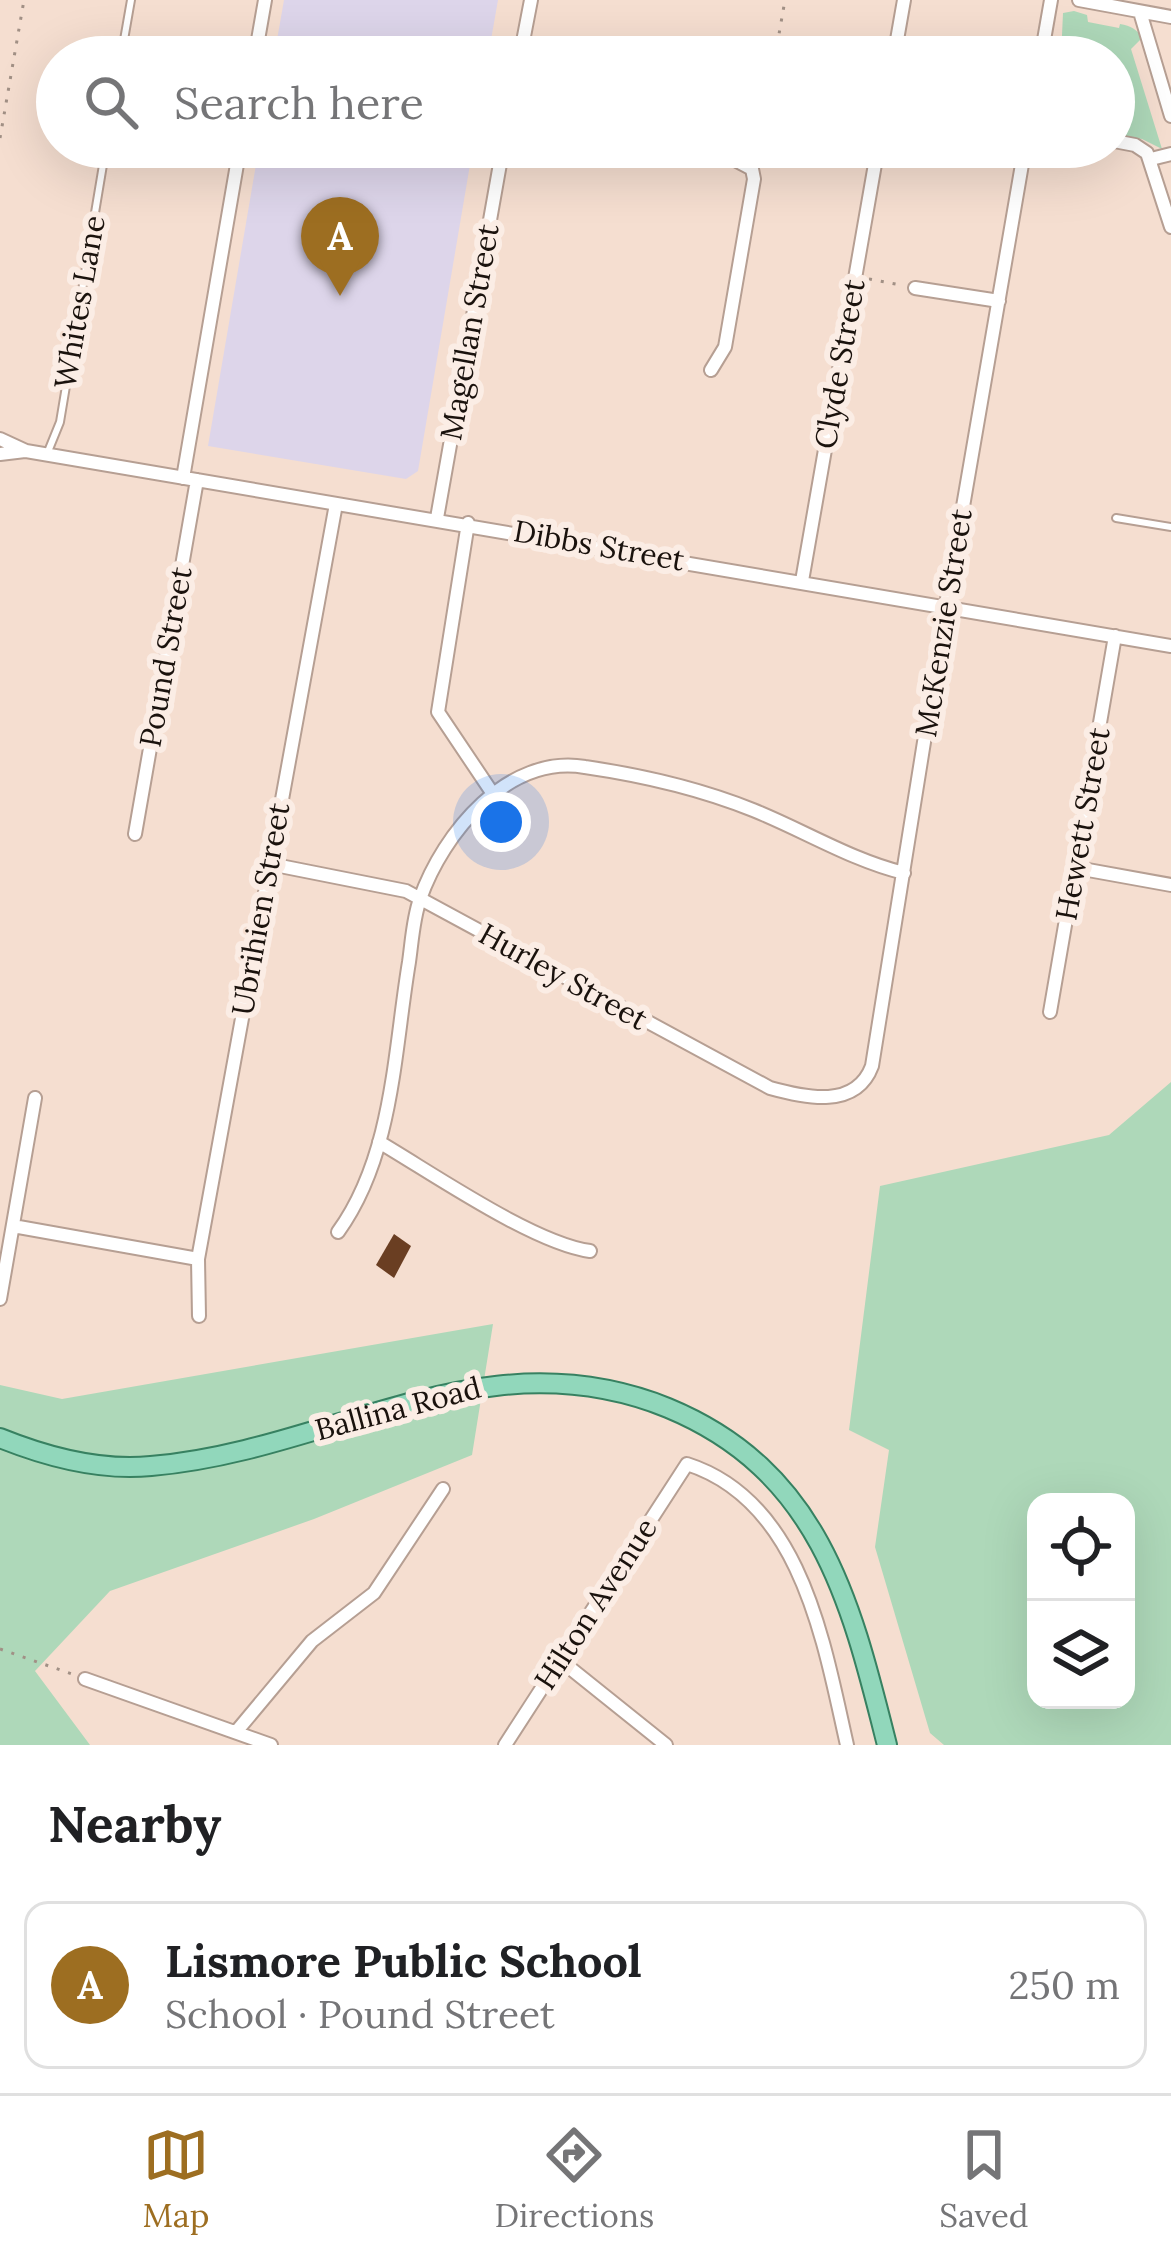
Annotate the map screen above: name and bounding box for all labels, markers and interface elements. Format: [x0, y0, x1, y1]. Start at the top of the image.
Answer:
search box [36, 36, 1135, 168]
icon: search [78, 69, 144, 135]
text: Search here [174, 74, 424, 131]
pin: A [301, 197, 379, 296]
street label: Whites Lane [45, 212, 113, 391]
street label: Magellan Street [431, 220, 508, 443]
street label: Clyde Street [805, 276, 874, 452]
street label: McKenzie Street [906, 506, 980, 740]
street label: Dibbs Street [511, 511, 688, 579]
street label: Pound Street [130, 563, 200, 750]
street label: Hewett Street [1046, 724, 1118, 923]
your location [471, 792, 531, 852]
street label: Ubrihien Street [223, 799, 297, 1018]
street label: Hurley Street [472, 914, 655, 1039]
street label: Ballina Road [311, 1368, 485, 1448]
map controls [1027, 1493, 1135, 1709]
button: locate [1027, 1493, 1135, 1601]
street label: Hilton Avenue [526, 1511, 665, 1696]
button: layers [1027, 1601, 1135, 1709]
text: Nearby [48, 1791, 221, 1856]
text: Lismore Public School [165, 1932, 642, 1989]
text: A [77, 1960, 103, 2010]
text: 250 m [1008, 1960, 1120, 2010]
text: School · Pound Street [165, 1989, 555, 2039]
tab: Map [142, 2122, 210, 2236]
tab: Directions [495, 2122, 654, 2236]
tab: Saved [939, 2122, 1028, 2236]

